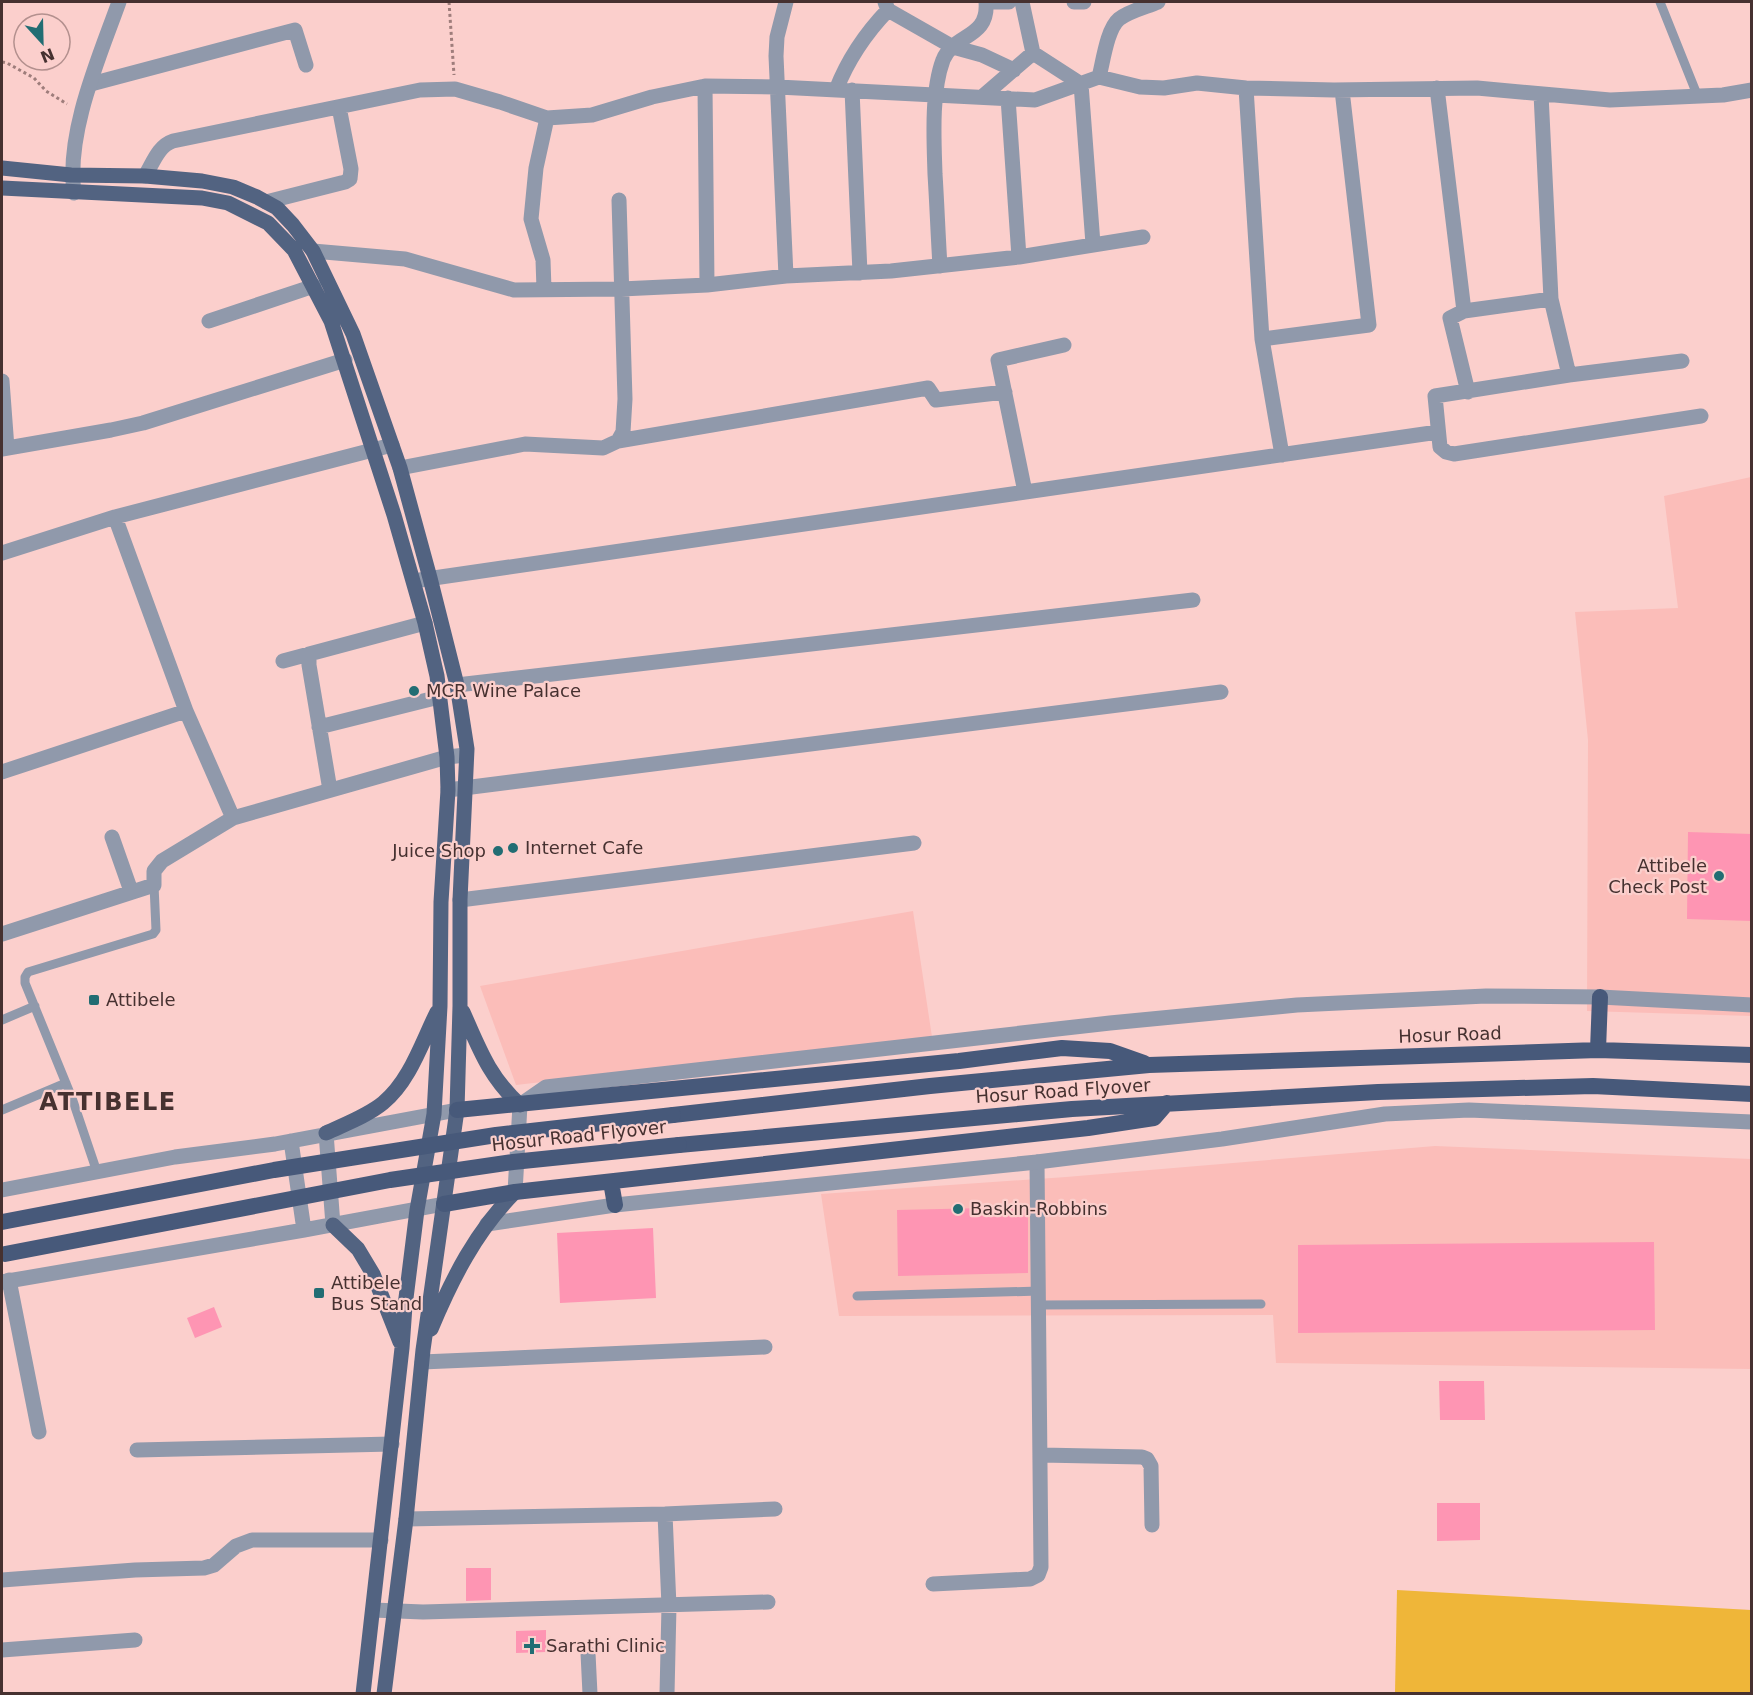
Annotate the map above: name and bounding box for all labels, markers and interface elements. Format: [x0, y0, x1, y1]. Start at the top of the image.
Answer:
north arrow [12, 12, 72, 72]
text: N [38, 44, 57, 67]
place label: MCR Wine Palace [426, 680, 581, 701]
marker: MCR Wine Palace [407, 684, 421, 698]
place label: Internet Cafe [525, 837, 643, 858]
place label: Juice Shop [391, 840, 486, 861]
marker: Internet Cafe [506, 841, 520, 855]
marker: Juice Shop [491, 844, 505, 858]
place label: Attibele Check Post [1608, 855, 1707, 897]
marker: Attibele Check Post [1712, 869, 1726, 883]
place label: Attibele [106, 989, 176, 1010]
marker: Attibele [87, 993, 101, 1007]
street label: Hosur Road [1398, 1022, 1502, 1047]
street label: Hosur Road Flyover [975, 1074, 1152, 1107]
district label: ATTIBELE [39, 1088, 177, 1116]
street label: Hosur Road Flyover [491, 1116, 668, 1155]
place label: Baskin-Robbins [970, 1198, 1107, 1219]
marker: Baskin-Robbins [951, 1202, 965, 1216]
place label: Attibele Bus Stand [331, 1272, 422, 1314]
marker: Attibele Bus Stand [312, 1286, 326, 1300]
place label: Sarathi Clinic [546, 1635, 665, 1656]
marker: Sarathi Clinic [523, 1637, 541, 1655]

